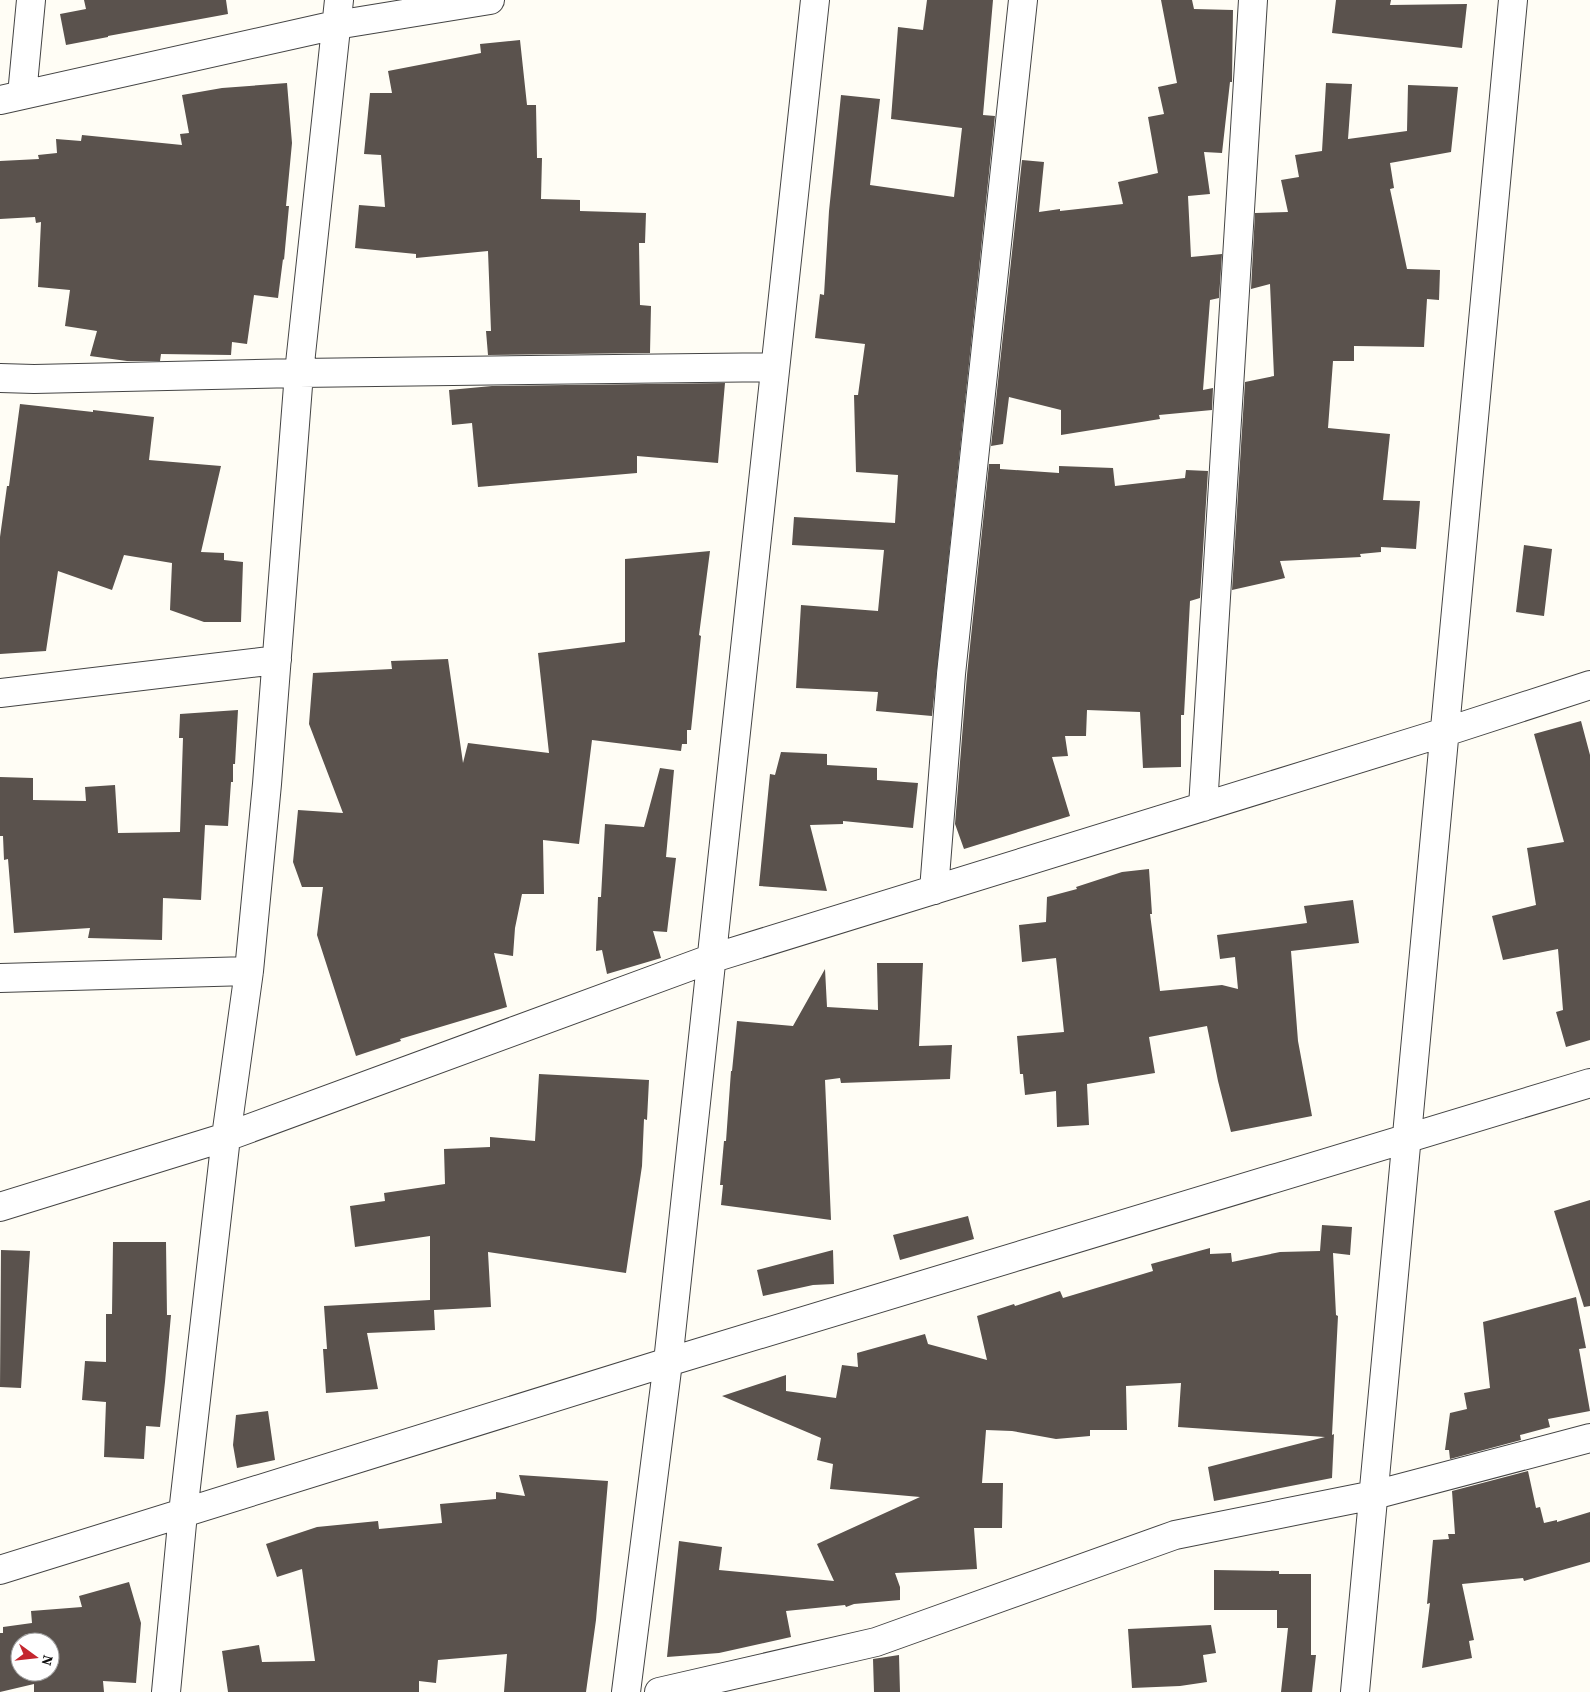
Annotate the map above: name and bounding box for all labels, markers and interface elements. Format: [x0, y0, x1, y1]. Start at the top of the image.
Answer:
north arrow [10, 1632, 60, 1682]
text: N [37, 1653, 59, 1668]

